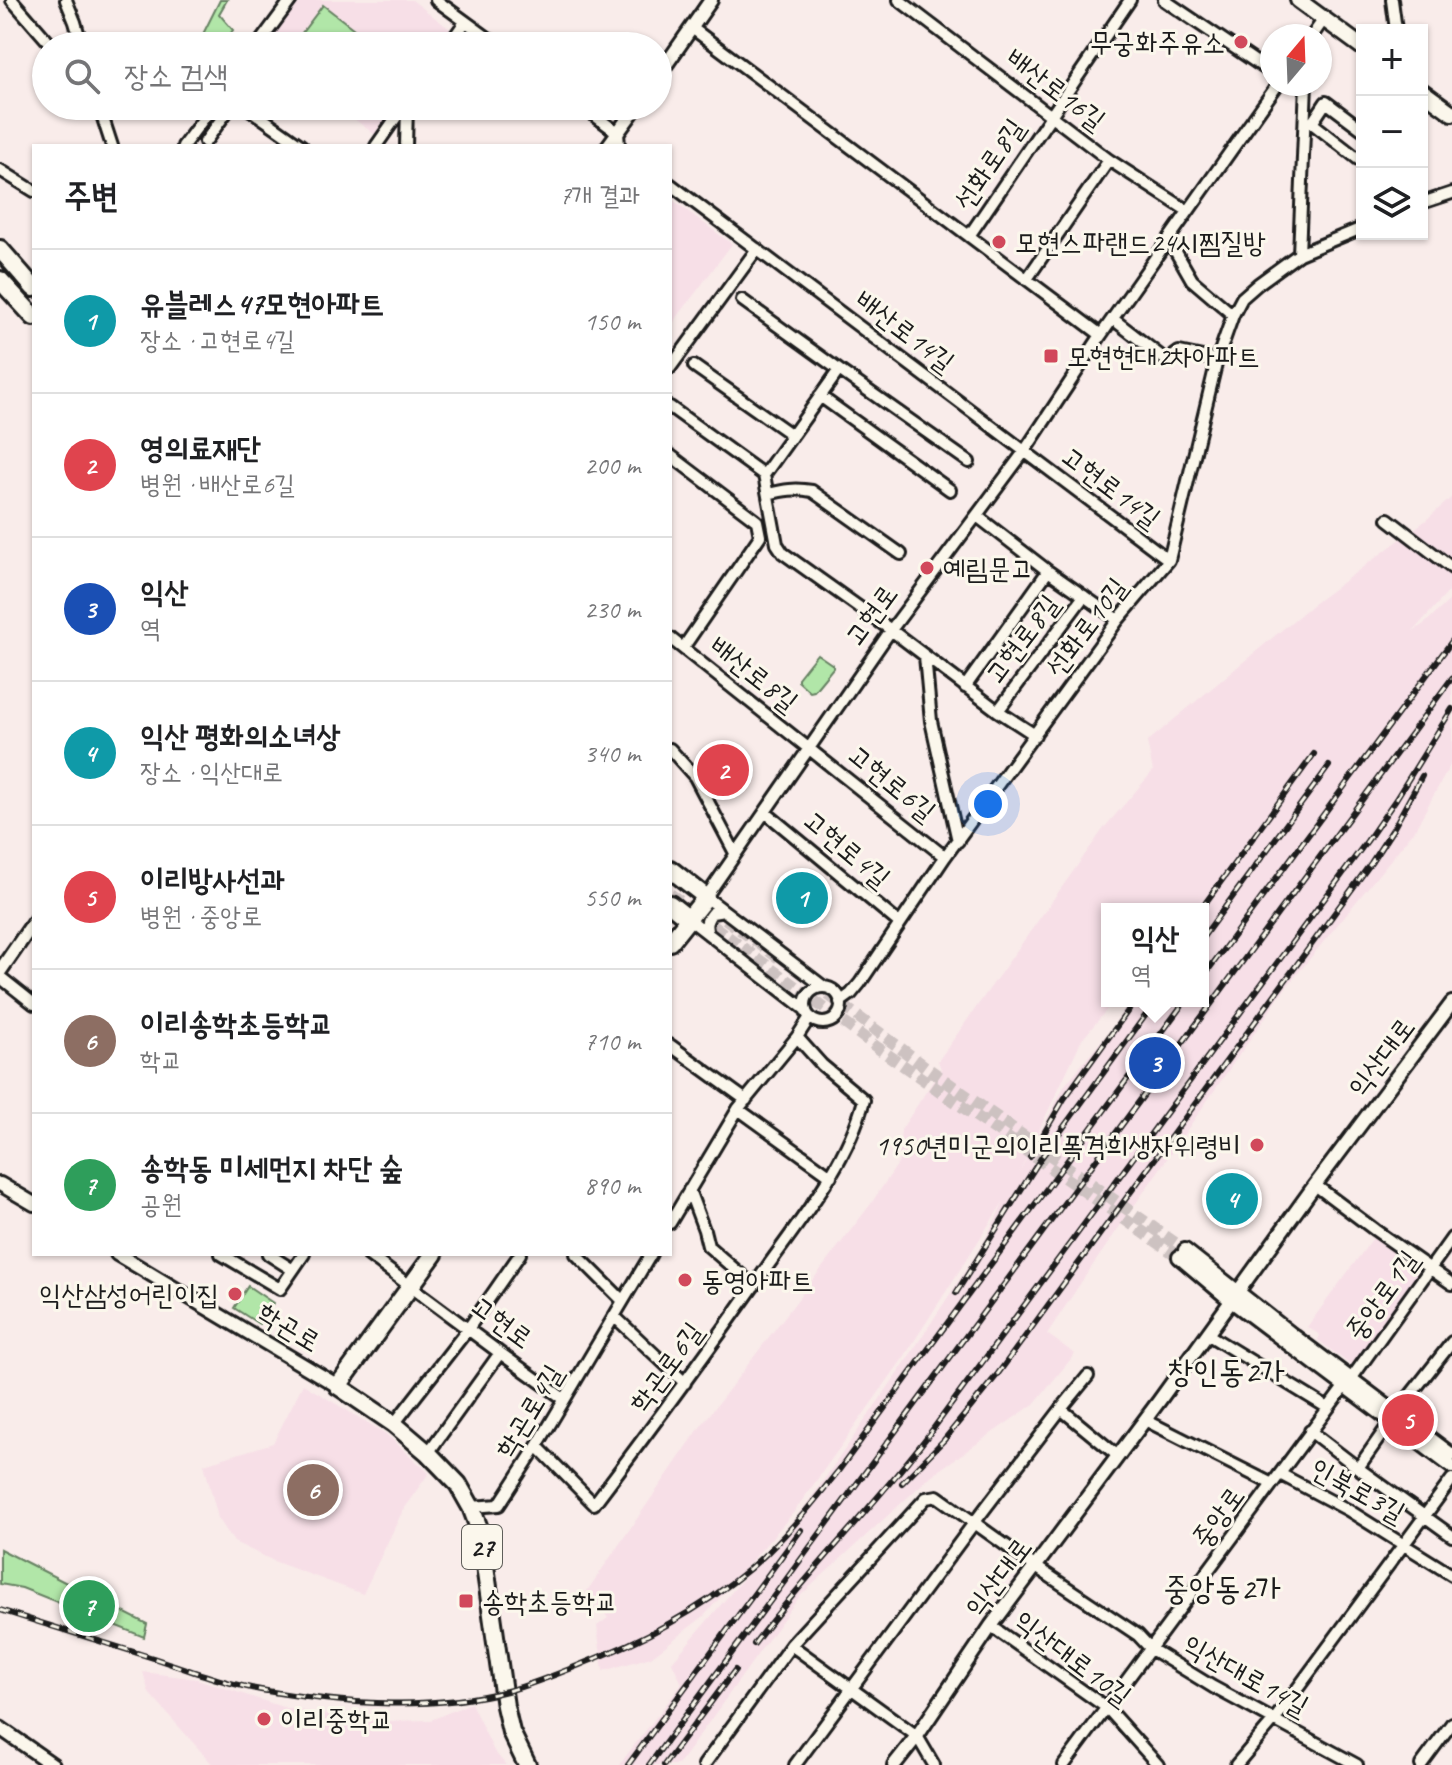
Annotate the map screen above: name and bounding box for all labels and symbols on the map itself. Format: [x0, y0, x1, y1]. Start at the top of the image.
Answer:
north arrow [1260, 24, 1332, 96]
place label: 무궁화주유소 [1090, 25, 1225, 60]
marker: 무궁화주유소 [1232, 33, 1250, 51]
street label: 배산로16길 [999, 40, 1113, 138]
street label: 선화로8길 [946, 112, 1032, 216]
place label: 모현스파랜드24시찜질방 [1015, 225, 1266, 260]
marker: 모현스파랜드24시찜질방 [990, 233, 1008, 251]
street label: 배산로14길 [848, 282, 962, 380]
place label: 모현현대2차아파트 [1067, 339, 1260, 374]
marker: 모현현대2차아파트 [1042, 347, 1060, 365]
street label: 고현로14길 [1054, 438, 1168, 536]
place label: 예림문고 [943, 551, 1033, 586]
marker: 예림문고 [918, 559, 936, 577]
street label: 선화로10길 [1037, 570, 1135, 684]
street label: 고현로 [837, 577, 905, 653]
street label: 고현로8길 [977, 587, 1067, 691]
street label: 배산로8길 [703, 629, 805, 719]
street label: 고현로6길 [841, 737, 943, 829]
pin: 2 [697, 740, 749, 800]
your location [968, 784, 1008, 824]
street label: 고현로4길 [796, 803, 898, 895]
pin: 1 [776, 868, 828, 928]
street label: 익산대로 [1340, 1010, 1422, 1104]
pin: 3 [1129, 1033, 1181, 1093]
place label: 1950년미군의이리폭격희생자위령비 [875, 1128, 1241, 1163]
marker: 1950년미군의이리폭격희생자위령비 [1248, 1136, 1266, 1154]
pin: 4 [1206, 1169, 1258, 1229]
street label: 중앙로1길 [1338, 1243, 1426, 1347]
place label: 동영아파트 [701, 1263, 814, 1298]
marker: 동영아파트 [676, 1271, 694, 1289]
place label: 익산삼성어린이집 [39, 1277, 219, 1312]
marker: 익산삼성어린이집 [226, 1285, 244, 1303]
street label: 고현로 [464, 1288, 540, 1356]
street label: 학곤로 [251, 1295, 327, 1359]
street label: 학곤로6길 [622, 1315, 710, 1419]
district label: 창인동2가 [1167, 1351, 1285, 1392]
street label: 학곤로4길 [488, 1358, 570, 1464]
pin: 5 [1382, 1390, 1434, 1450]
street label: 인북로3길 [1305, 1450, 1411, 1530]
pin: 6 [287, 1460, 339, 1520]
street label: 중앙로 [1184, 1479, 1252, 1555]
road number: 27 [462, 1525, 502, 1569]
street label: 익산대로 [957, 1530, 1039, 1624]
district label: 중앙동2가 [1163, 1568, 1281, 1609]
pin: 7 [63, 1576, 115, 1636]
place label: 송학초등학교 [482, 1584, 617, 1619]
marker: 송학초등학교 [457, 1592, 475, 1610]
street label: 익산대로10길 [1007, 1603, 1139, 1713]
street label: 익산대로14길 [1177, 1626, 1315, 1724]
place label: 이리중학교 [280, 1702, 393, 1737]
marker: 이리중학교 [255, 1710, 273, 1728]

